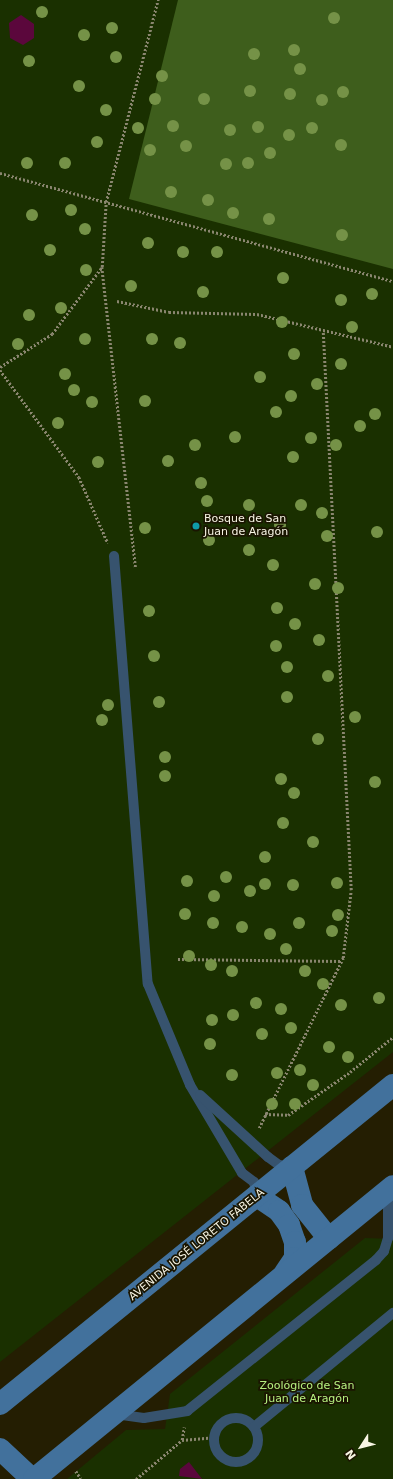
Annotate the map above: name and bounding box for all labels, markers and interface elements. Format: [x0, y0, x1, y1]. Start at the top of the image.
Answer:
place label: Bosque de San Juan de Aragón [204, 513, 288, 539]
marker: Bosque de San Juan de Aragón [191, 521, 201, 531]
street label: AVENIDA JOSÉ LORETO FABELA [127, 1186, 267, 1304]
park label: Zoológico de San Juan de Aragón [259, 1380, 355, 1406]
north arrow [341, 1427, 381, 1467]
text: N [343, 1447, 359, 1462]

